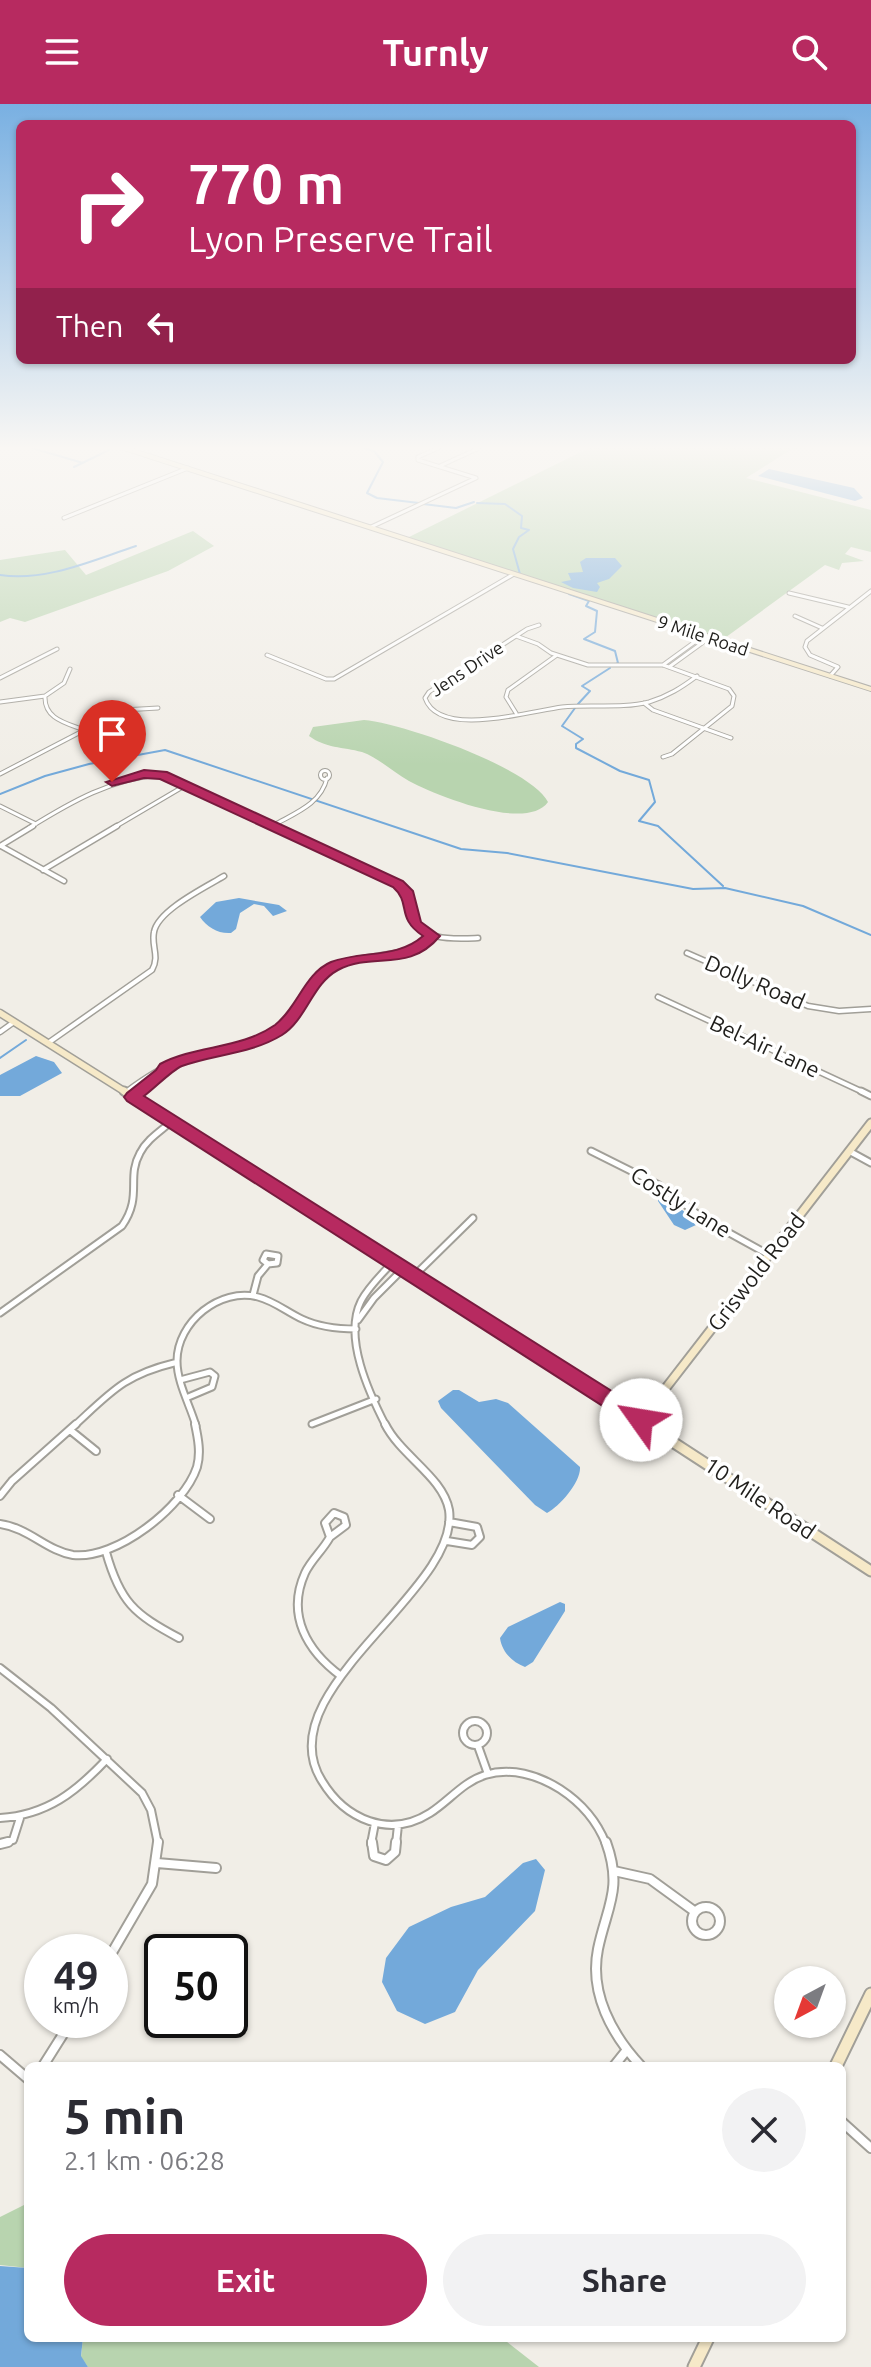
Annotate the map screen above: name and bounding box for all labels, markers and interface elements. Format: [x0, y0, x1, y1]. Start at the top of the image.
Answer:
icon: menu [40, 30, 84, 74]
icon: search [787, 30, 831, 74]
text: Turnly [382, 32, 489, 73]
icon: right [56, 152, 160, 256]
text: 770 m [188, 152, 344, 215]
text: Lyon Preserve Trail [188, 218, 493, 259]
icon: left [140, 304, 184, 348]
text: Then [56, 309, 124, 343]
street label: 9 Mile Road [655, 611, 751, 659]
street label: Jens Drive [426, 637, 507, 700]
pin [78, 700, 146, 782]
icon: arrive [90, 712, 134, 756]
street label: Dolly Road [701, 949, 809, 1014]
street label: Bel-Air Lane [706, 1009, 824, 1082]
street label: Costly Lane [627, 1161, 736, 1242]
street label: Griswold Road [702, 1208, 809, 1335]
position arrow [599, 1378, 683, 1462]
street label: 10 Mile Road [700, 1451, 820, 1544]
speed limit sign: 50 [144, 1934, 248, 2038]
text: 49 [53, 1953, 99, 1998]
north arrow [774, 1966, 846, 2038]
map controls [774, 1966, 846, 2038]
text: km/h [53, 1994, 99, 2017]
button: close [722, 2088, 806, 2172]
text: 5 min [64, 2089, 185, 2143]
text: 2.1 km · 06:28 [64, 2146, 225, 2175]
button: Exit [64, 2234, 427, 2326]
button: Share [443, 2234, 806, 2326]

